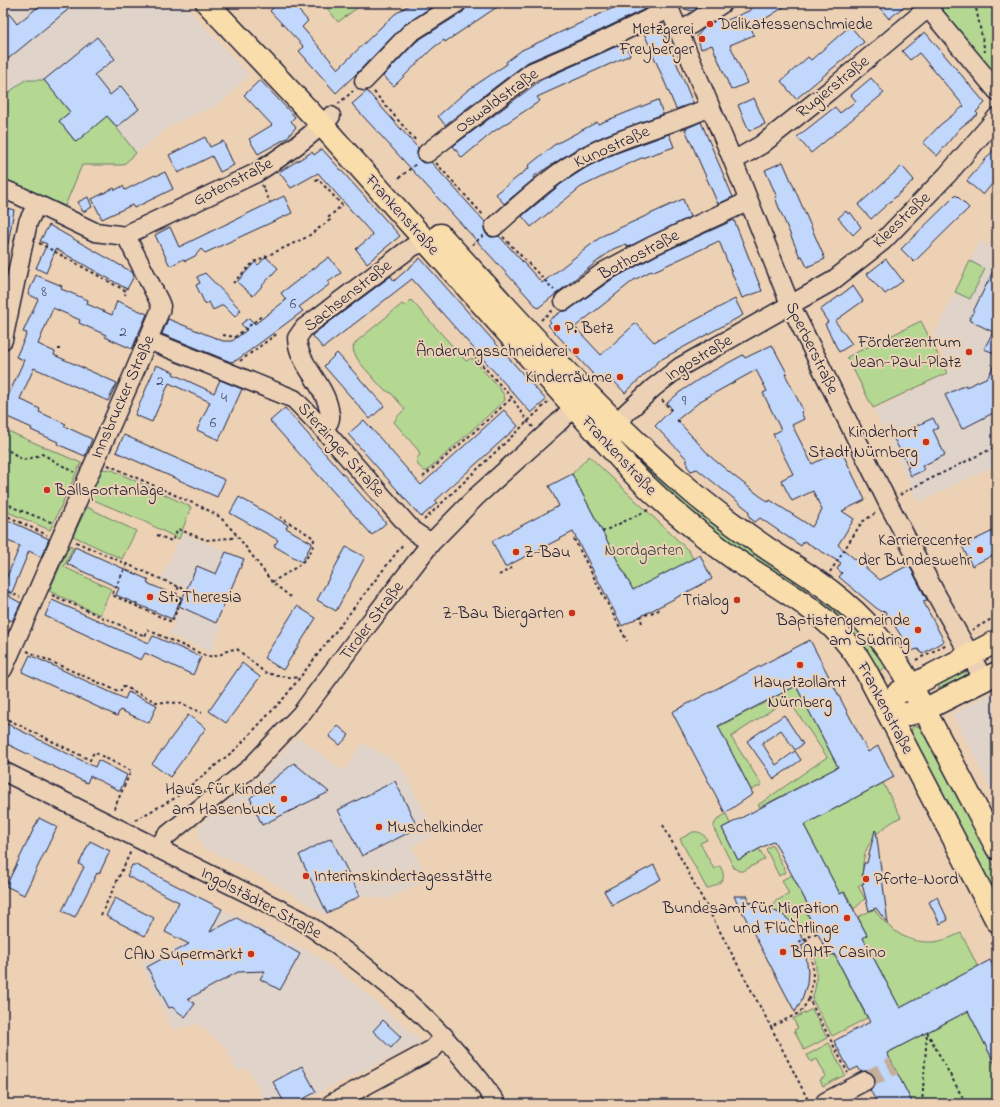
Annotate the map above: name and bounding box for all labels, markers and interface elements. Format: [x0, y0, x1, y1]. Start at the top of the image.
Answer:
place label: Delikatessenschmiede [717, 12, 873, 37]
place label: Metzgerei Freyberger [619, 17, 695, 64]
marker: Delikatessenschmiede [705, 19, 715, 29]
marker: Metzgerei Freyberger [697, 34, 707, 44]
street label: Rugierstraße [791, 49, 877, 126]
street label: Oswaldstraße [450, 62, 544, 140]
street label: Kunostraße [570, 119, 654, 175]
street label: Gotenstraße [189, 151, 278, 213]
street label: Frankenstraße [358, 168, 445, 261]
street label: Kleestraße [868, 186, 937, 254]
street label: Bothostraße [593, 223, 684, 287]
street label: Sachsenstraße [299, 253, 398, 338]
house number: 8 [41, 281, 47, 303]
house number: 6 [290, 293, 297, 315]
street label: Sperberstraße [779, 297, 845, 399]
place label: P. Betz [565, 316, 614, 341]
house number: 2 [119, 321, 127, 343]
marker: P. Betz [552, 323, 562, 333]
street label: Ingostraße [661, 328, 739, 390]
place label: Förderzentrum Jean-Paul-Platz [851, 330, 962, 375]
street label: Innsbrucker Straße [85, 331, 162, 463]
place label: Änderungsschneiderei [416, 339, 568, 366]
marker: Änderungsschneiderei [571, 346, 581, 356]
marker: Förderzentrum Jean-Paul-Platz [964, 347, 974, 357]
place label: Kinderräume [526, 365, 612, 390]
house number: 2 [156, 370, 164, 392]
marker: Kinderräume [615, 372, 625, 382]
house number: 4 [221, 387, 227, 409]
house number: 9 [682, 390, 687, 412]
street label: Sterzinger Straße [290, 397, 391, 505]
street label: Frankenstraße [575, 410, 663, 502]
house number: 6 [210, 412, 217, 434]
place label: Kinderhort Stadt Nürnberg [808, 420, 918, 467]
marker: Kinderhort Stadt Nürnberg [921, 437, 931, 447]
place label: Ballsportanlage [54, 478, 164, 505]
marker: Ballsportanlage [42, 485, 52, 495]
place label: Karrierecenter der Bundeswehr [858, 528, 973, 573]
park label: Nordgarten [605, 538, 683, 565]
place label: Z-Bau [524, 540, 570, 565]
marker: Karrierecenter der Bundeswehr [975, 545, 985, 555]
marker: Z-Bau [511, 547, 521, 557]
street label: Tiroler Straße [334, 576, 410, 666]
place label: St. Theresia [158, 585, 242, 610]
place label: Trialog [682, 588, 729, 615]
marker: St. Theresia [145, 592, 155, 602]
marker: Trialog [732, 595, 742, 605]
place label: Z-Bau Biergarten [442, 601, 564, 628]
marker: Z-Bau Biergarten [567, 608, 577, 618]
place label: Baptistengemeinde am Südring [775, 608, 910, 655]
marker: Baptistengemeinde am Südring [913, 625, 923, 635]
street label: Frankenstraße [850, 657, 920, 759]
marker: Hauptzollamt Nürnberg [795, 660, 805, 670]
place label: Hauptzollamt Nürnberg [754, 670, 847, 717]
place label: Haus für Kinder am Hasenbuck [165, 777, 277, 822]
marker: Haus für Kinder am Hasenbuck [279, 794, 289, 804]
place label: Muschelkinder [387, 815, 484, 840]
marker: Muschelkinder [374, 822, 384, 832]
street label: Ingolstädter Straße [195, 860, 326, 947]
place label: Interimskindertagesstätte [314, 864, 492, 891]
place label: Pforte-Nord [874, 867, 959, 892]
marker: Interimskindertagesstätte [301, 871, 311, 881]
marker: Pforte-Nord [861, 874, 871, 884]
place label: Bundesamt für Migration und Flüchtlinge [662, 896, 839, 943]
marker: Bundesamt für Migration und Flüchtlinge [842, 913, 852, 923]
place label: BAMF Casino [790, 940, 886, 965]
place label: CAN Supermarkt [124, 942, 243, 967]
marker: BAMF Casino [778, 947, 788, 957]
marker: CAN Supermarkt [246, 949, 256, 959]

